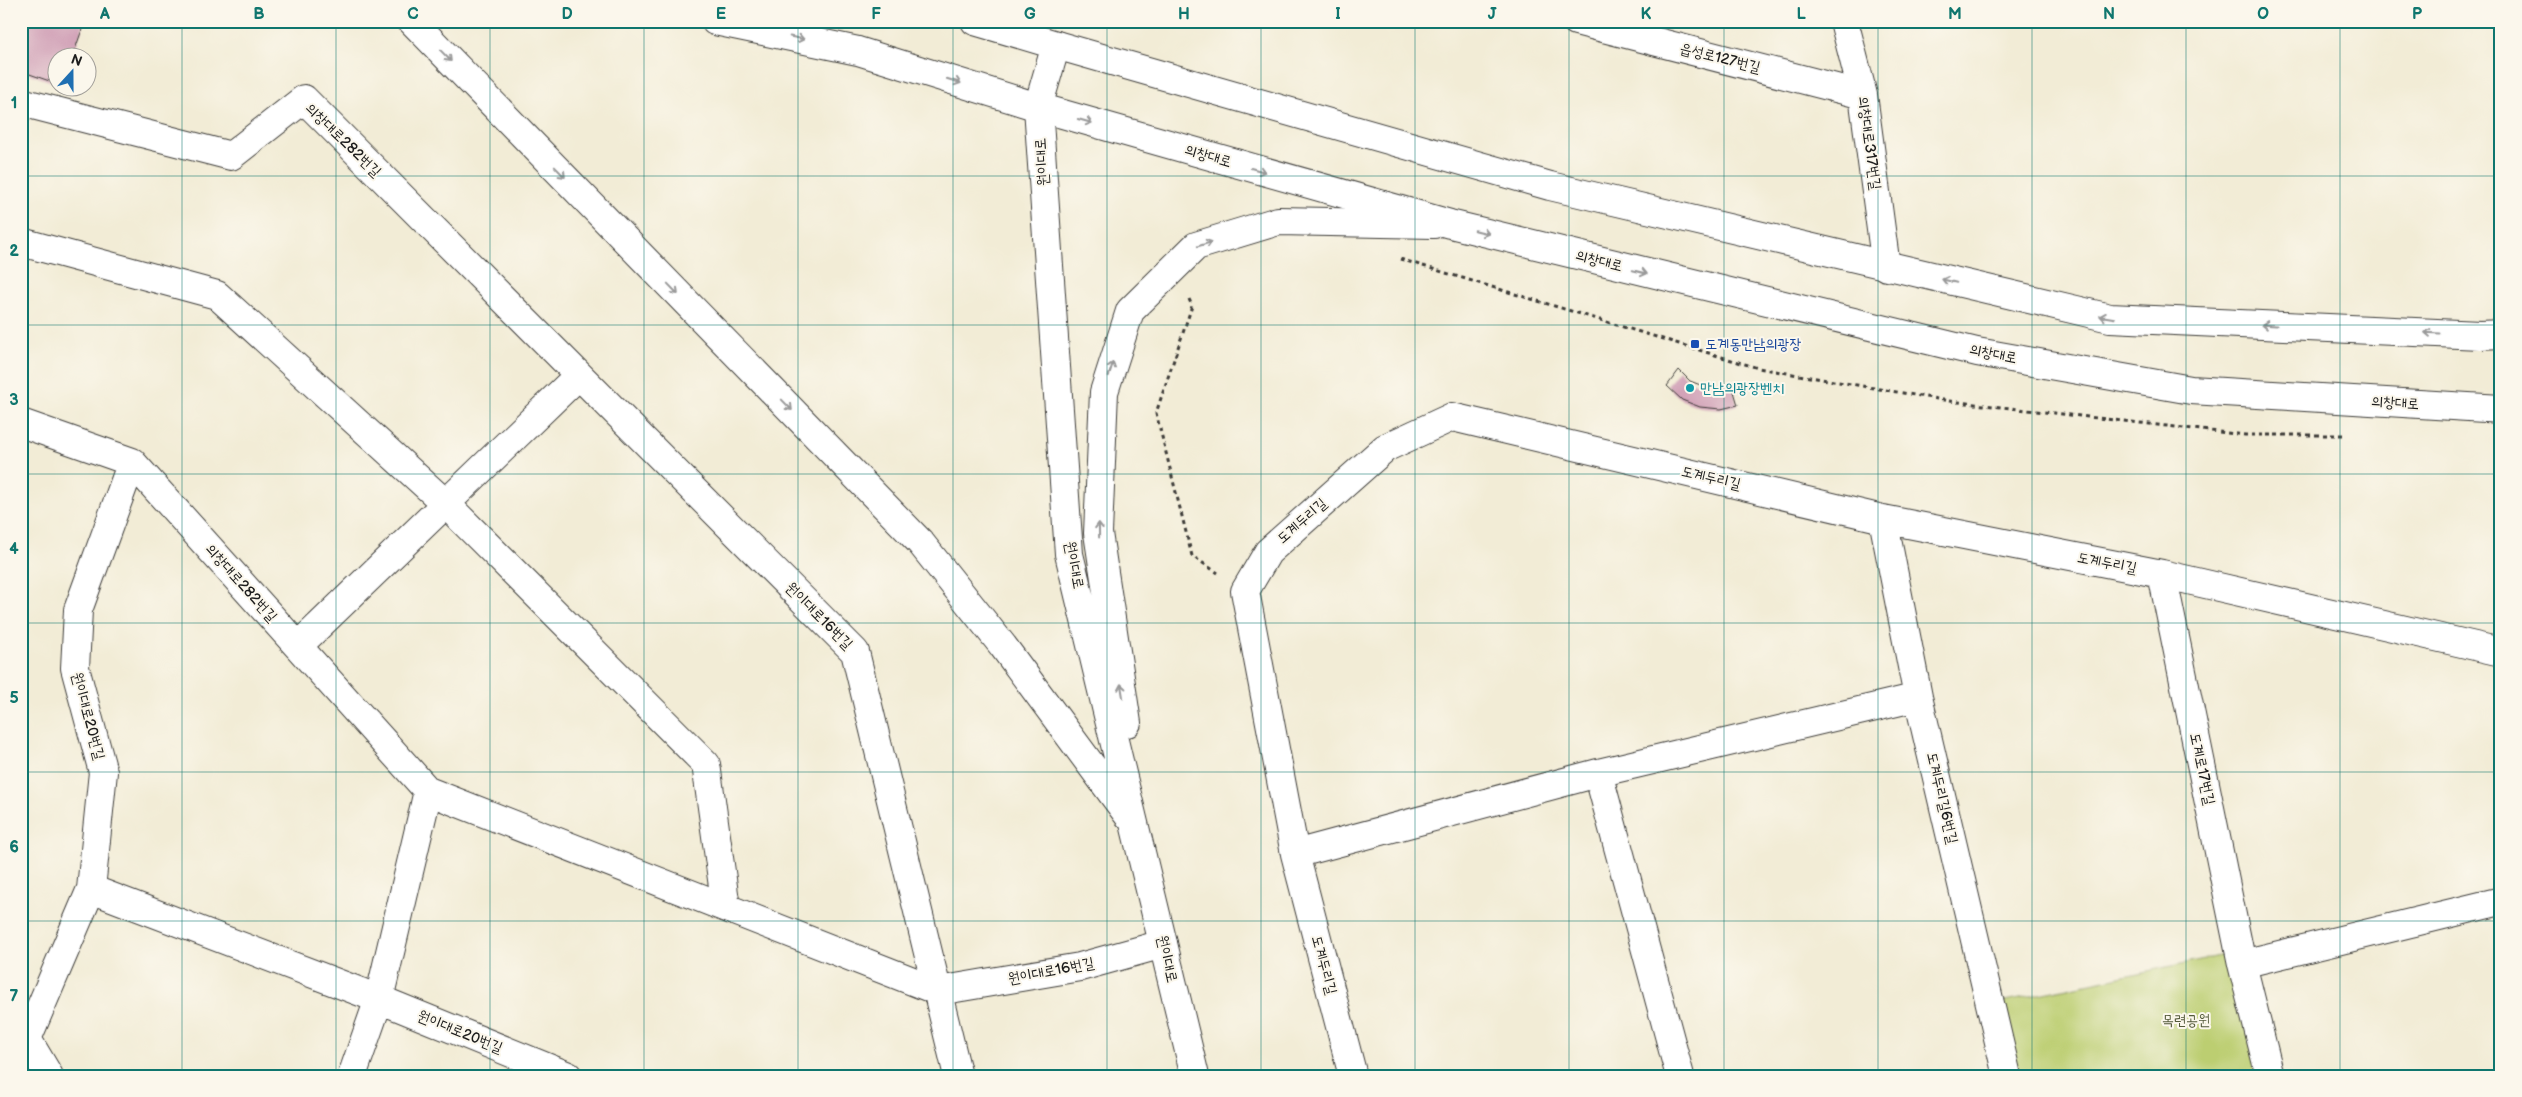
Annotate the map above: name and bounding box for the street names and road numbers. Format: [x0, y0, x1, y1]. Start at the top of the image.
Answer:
street label: 읍성로127번길 [1678, 39, 1762, 77]
street label: 의창대로317번길 [1853, 95, 1885, 191]
street label: 의창대로282번길 [301, 99, 385, 181]
street label: 원이대로 [1031, 137, 1053, 187]
street label: 의창대로 [1182, 140, 1234, 172]
street label: 의창대로 [1573, 246, 1625, 276]
street label: 의창대로 [1967, 340, 2019, 368]
street label: 의창대로 [2370, 392, 2420, 414]
street label: 도계두리길 [1679, 462, 1743, 494]
street label: 도계두리길 [1273, 494, 1331, 548]
street label: 원이대로 [1060, 539, 1088, 591]
street label: 의창대로282번길 [201, 540, 281, 626]
street label: 도계두리길 [2076, 548, 2138, 578]
street label: 원이대로16번길 [781, 578, 857, 654]
street label: 원이대로20번길 [67, 670, 109, 762]
street label: 도계로17번길 [2185, 731, 2219, 807]
street label: 도계두리길6번길 [1922, 750, 1962, 846]
street label: 원이대로 [1152, 933, 1182, 985]
street label: 도계두리길 [1307, 933, 1341, 997]
street label: 원이대로16번길 [1006, 953, 1096, 989]
street label: 원이대로20번길 [415, 1006, 505, 1058]

